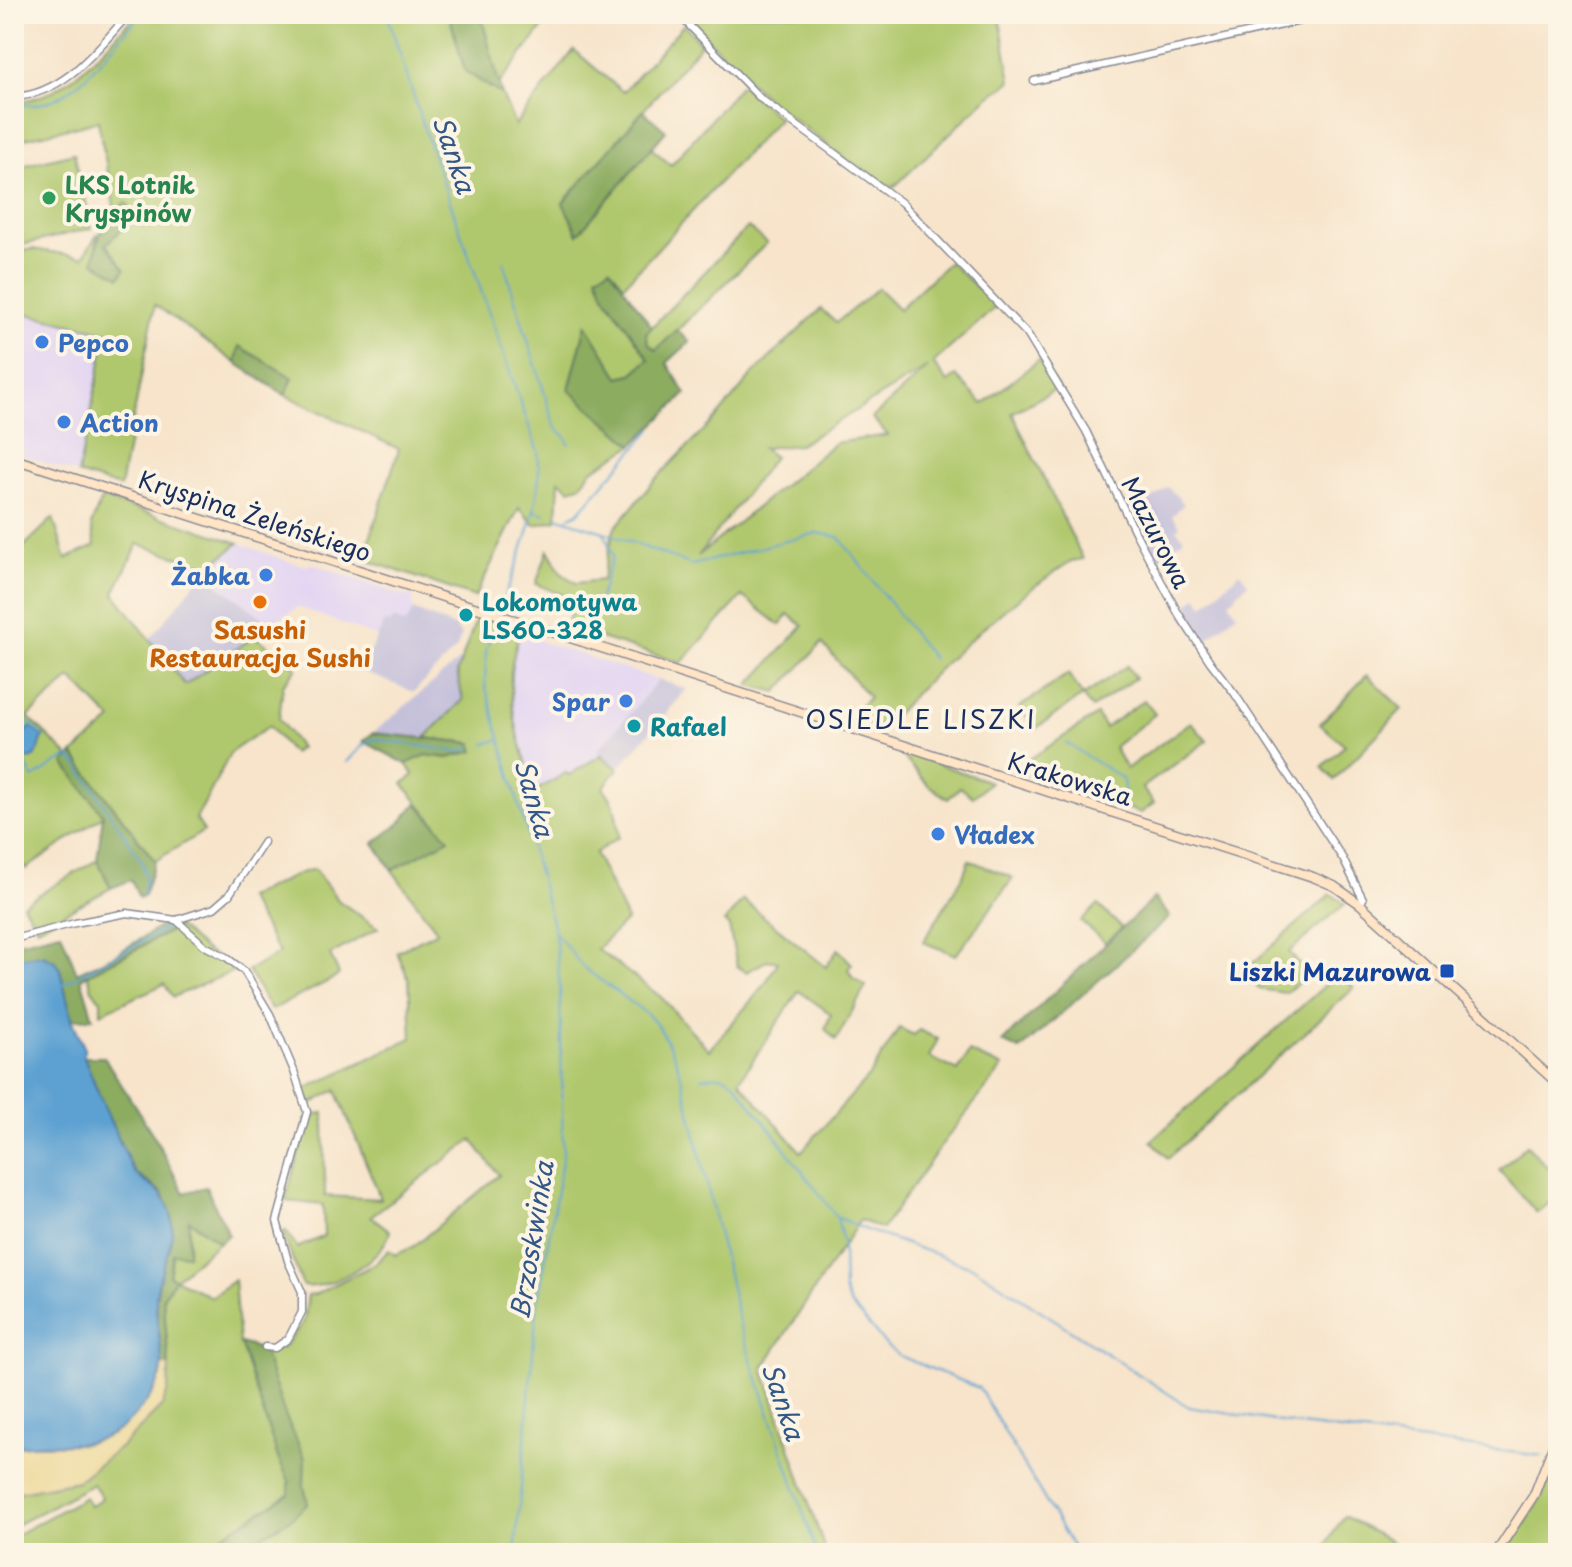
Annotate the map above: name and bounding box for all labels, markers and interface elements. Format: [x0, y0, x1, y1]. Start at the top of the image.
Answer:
water label: Sanka [424, 110, 487, 199]
place label: LKS Lotnik Kryspinów [65, 166, 195, 230]
marker: LKS Lotnik Kryspinów [40, 189, 58, 207]
place label: Pepco [58, 324, 129, 360]
marker: Pepco [33, 333, 51, 351]
place label: Action [79, 404, 159, 440]
marker: Action [55, 413, 73, 431]
street label: Kryspina Żeleńskiego [134, 460, 376, 570]
street label: Mazurowa [1113, 470, 1201, 594]
place label: Żabka [171, 557, 251, 593]
marker: Żabka [257, 566, 275, 584]
place label: Lokomotywa LS60-328 [482, 583, 638, 647]
marker: Sasushi Restauracja Sushi [251, 593, 269, 611]
marker: Lokomotywa LS60-328 [457, 606, 475, 624]
place label: Sasushi Restauracja Sushi [149, 611, 371, 675]
place label: Spar [552, 683, 611, 719]
marker: Spar [617, 692, 635, 710]
district label: OSIEDLE LISZKI [805, 699, 1037, 738]
place label: Rafael [650, 708, 726, 744]
marker: Rafael [625, 717, 643, 735]
street label: Krakowska [1003, 742, 1137, 814]
water label: Sanka [505, 754, 565, 843]
place label: Vładex [954, 816, 1035, 852]
marker: Vładex [929, 825, 947, 843]
place label: Liszki Mazurowa [1229, 953, 1432, 989]
marker: Liszki Mazurowa [1438, 962, 1456, 980]
water label: Brzoskwinka [499, 1157, 563, 1322]
water label: Sanka [753, 1357, 816, 1446]

